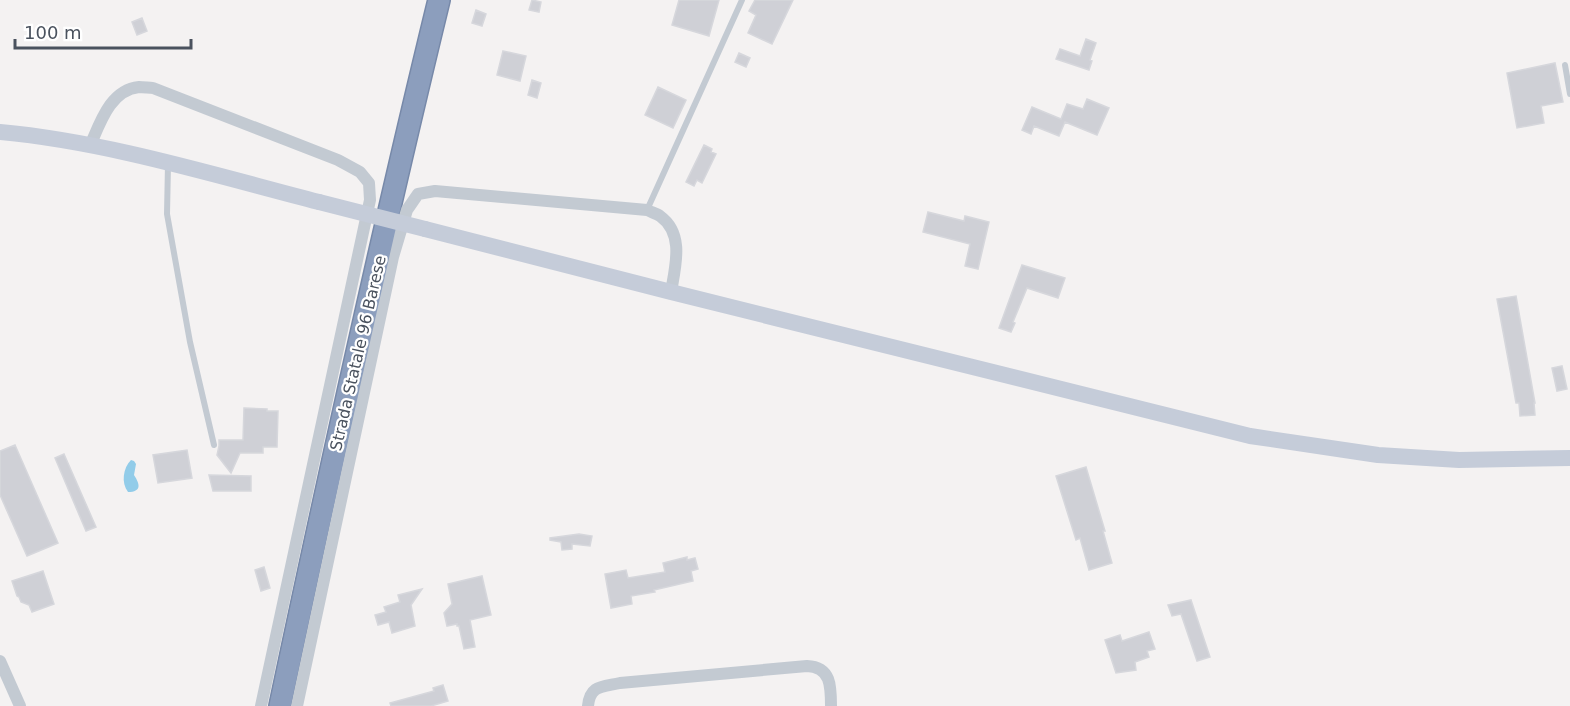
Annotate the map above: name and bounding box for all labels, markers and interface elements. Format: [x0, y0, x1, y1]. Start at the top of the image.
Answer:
scale bar [15, 12, 190, 50]
text: 100 m [24, 22, 82, 43]
street label: Strada Statale 96 Barese [326, 253, 390, 453]

